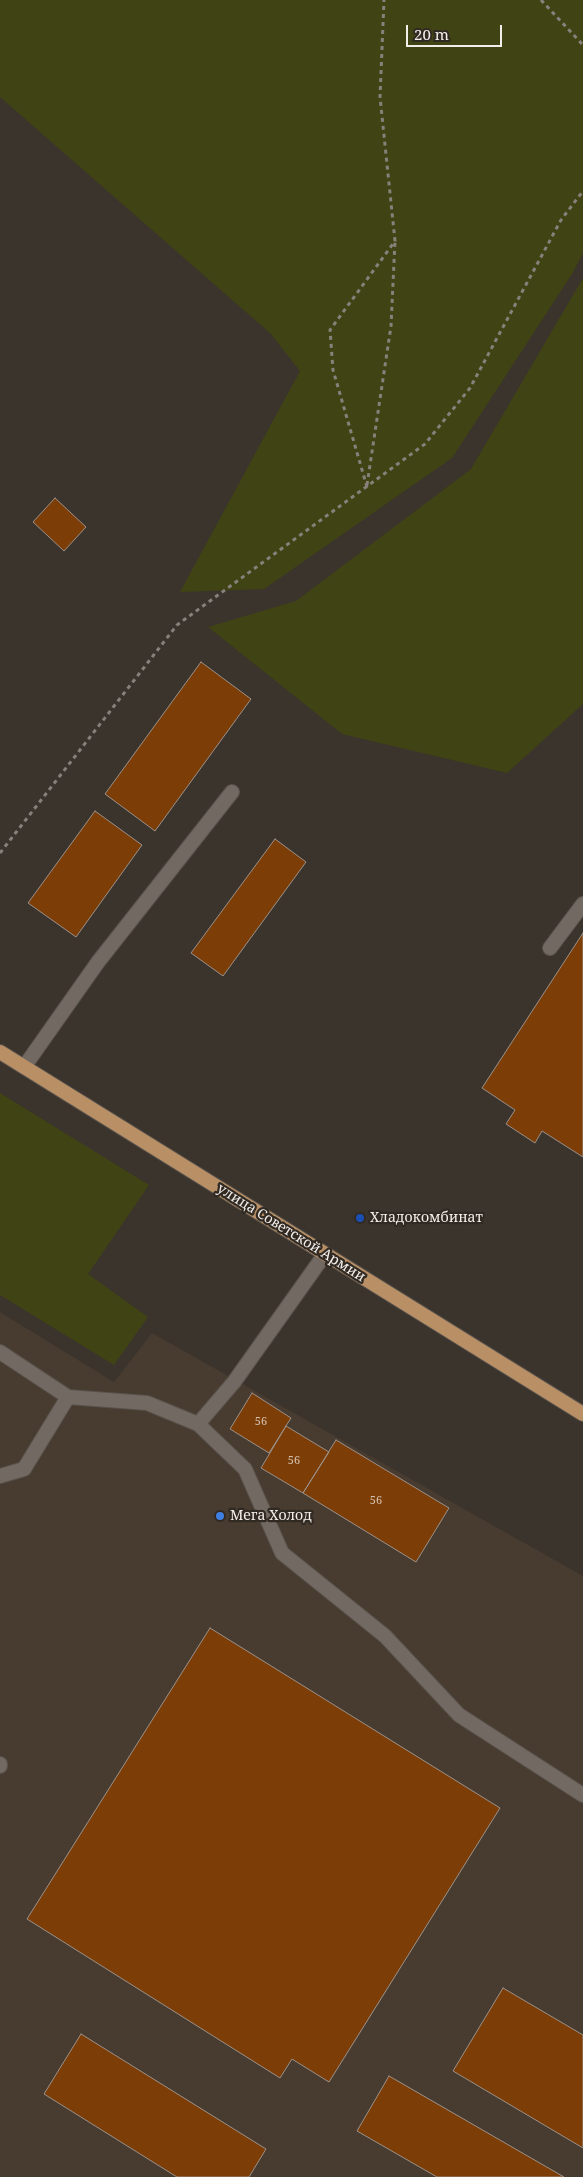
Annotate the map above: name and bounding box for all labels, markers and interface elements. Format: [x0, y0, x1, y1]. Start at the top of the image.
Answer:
scale bar [408, 15, 504, 47]
text: 20 m [414, 24, 449, 44]
street label: улица Советской Армии [214, 1180, 368, 1286]
place label: Хладокомбинат [370, 1210, 483, 1226]
marker: Хладокомбинат [354, 1212, 366, 1224]
house number: 56 [255, 1415, 267, 1429]
house number: 56 [288, 1454, 300, 1468]
house number: 56 [370, 1494, 382, 1508]
place label: Мега Холод [230, 1508, 312, 1524]
marker: Мега Холод [214, 1510, 226, 1522]

